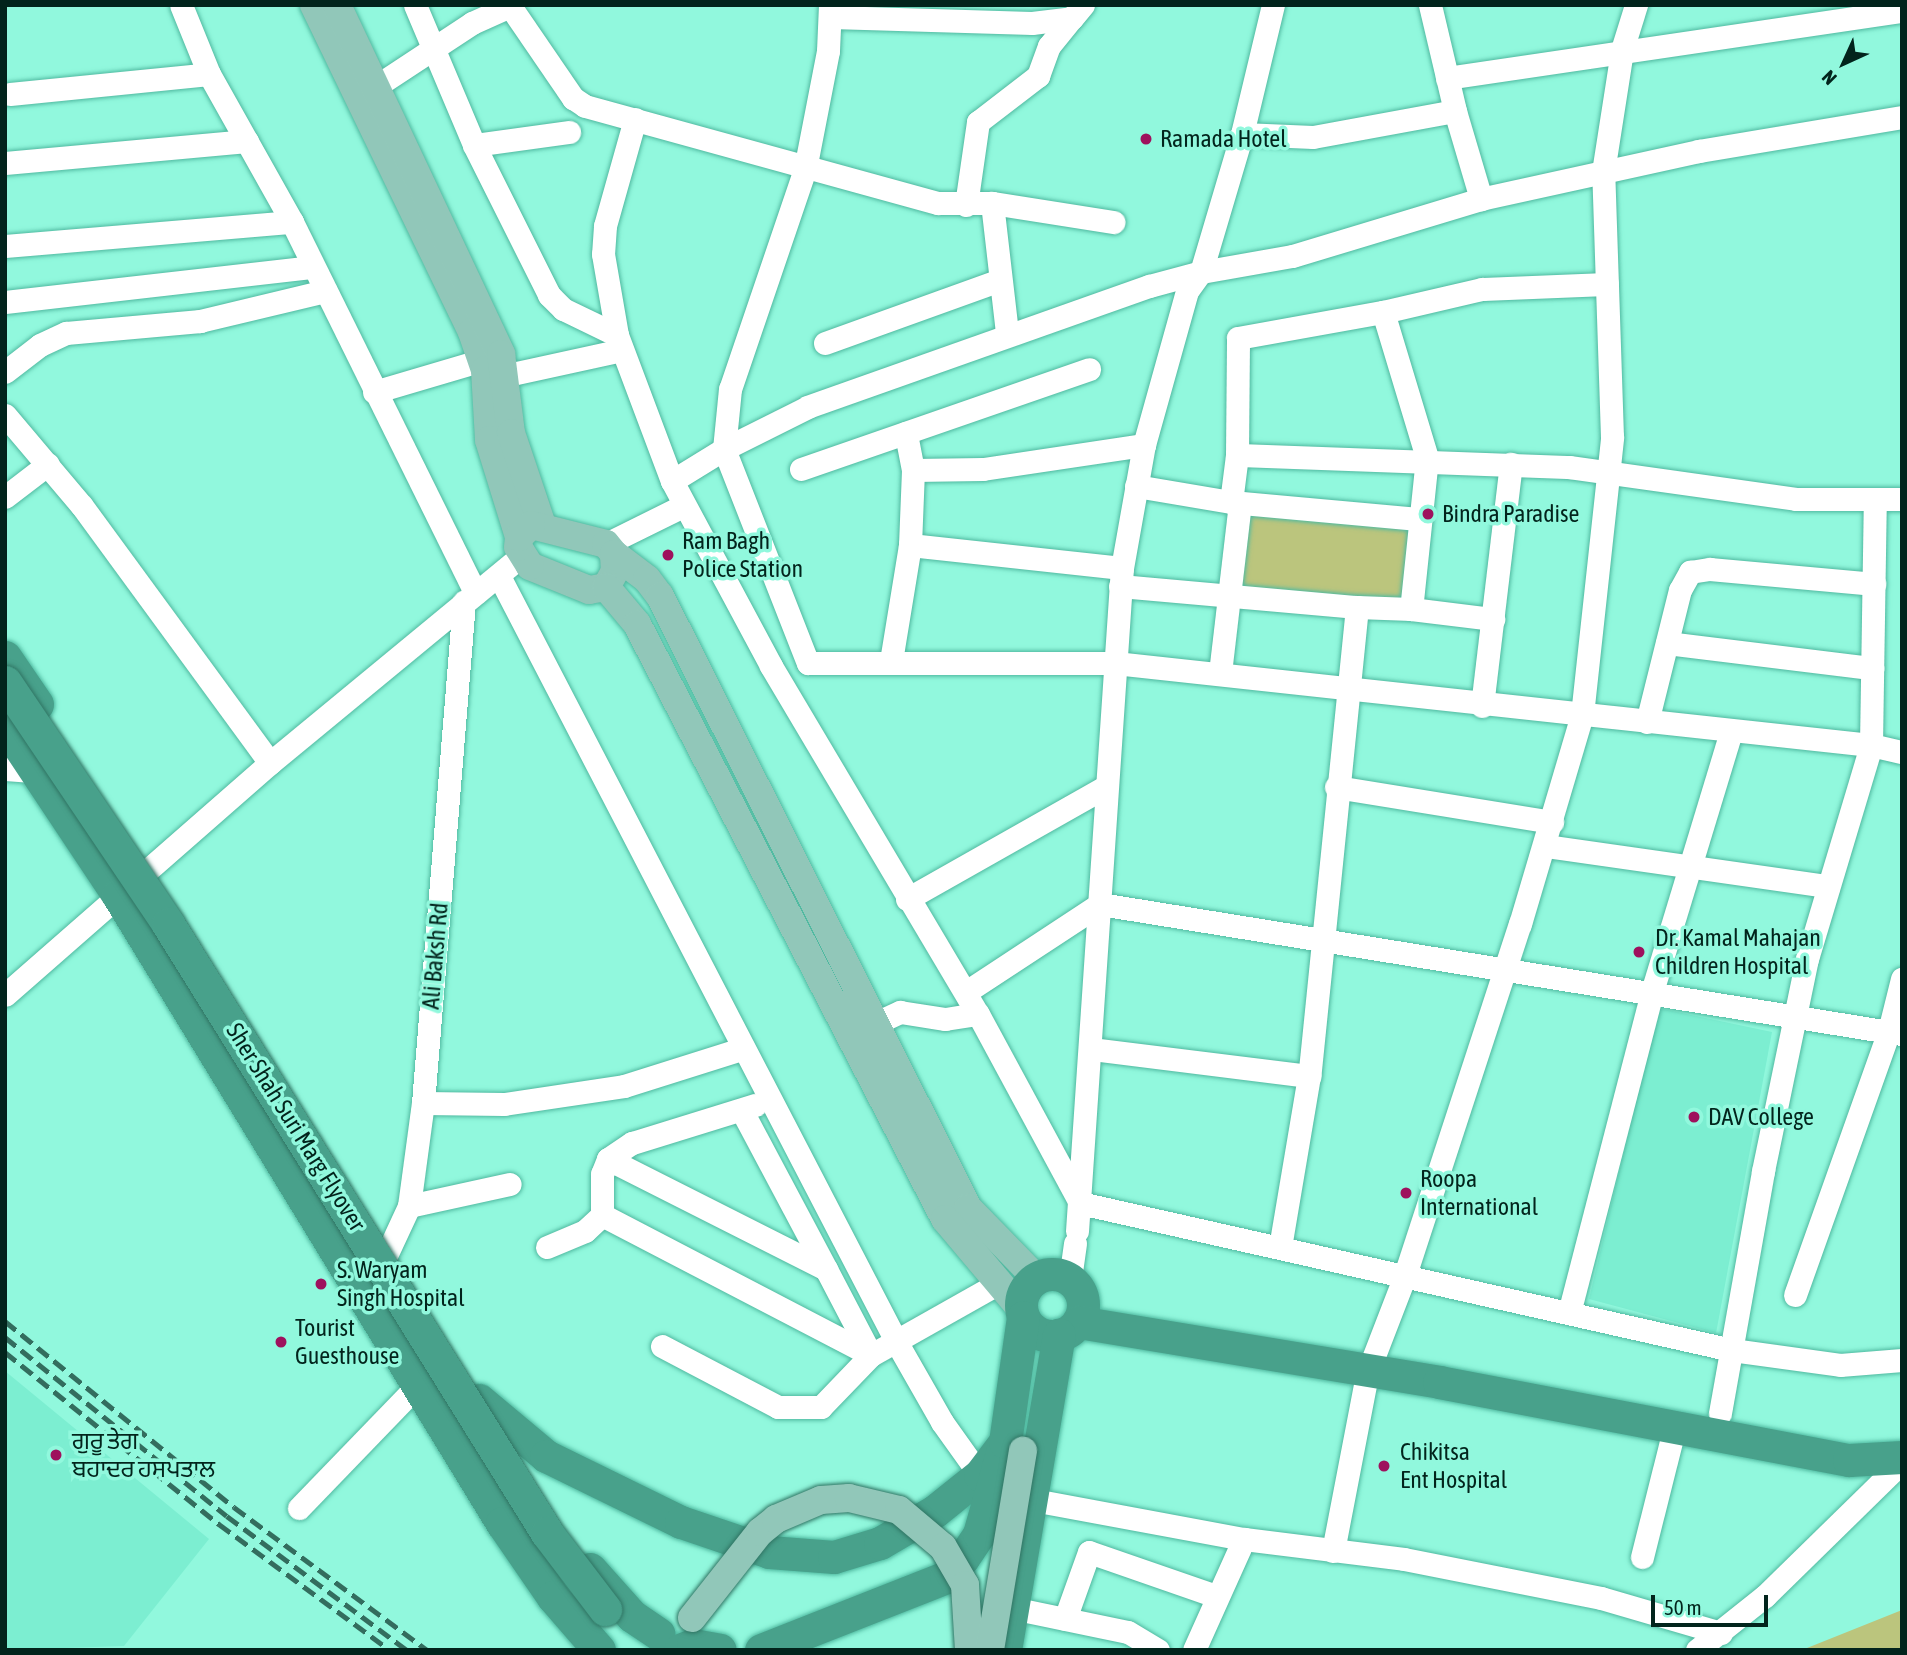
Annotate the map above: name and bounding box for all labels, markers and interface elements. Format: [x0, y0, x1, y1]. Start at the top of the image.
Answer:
north arrow [1809, 28, 1879, 98]
text: N [1817, 66, 1841, 90]
place label: Ramada Hotel [1160, 125, 1287, 153]
marker: Ramada Hotel [1138, 131, 1154, 147]
place label: Bindra Paradise [1442, 500, 1579, 528]
marker: Bindra Paradise [1420, 506, 1436, 522]
place label: Ram Bagh Police Station [682, 527, 803, 583]
marker: Ram Bagh Police Station [660, 547, 676, 563]
street label: Ali Baksh Rd [416, 902, 454, 1010]
place label: Dr. Kamal Mahajan Children Hospital [1655, 924, 1821, 980]
marker: Dr. Kamal Mahajan Children Hospital [1629, 942, 1649, 962]
street label: Sher Shah Suri Marg Flyover [220, 1018, 372, 1236]
place label: DAV College [1708, 1103, 1814, 1131]
marker: DAV College [1686, 1109, 1702, 1125]
place label: Roopa International [1420, 1165, 1538, 1221]
marker: Roopa International [1398, 1185, 1414, 1201]
place label: S. Waryam Singh Hospital [337, 1256, 465, 1312]
marker: S. Waryam Singh Hospital [311, 1274, 331, 1294]
place label: Tourist Guesthouse [295, 1314, 399, 1370]
marker: Tourist Guesthouse [273, 1334, 289, 1350]
place label: ਗੁਰੂ ਤੇਗ ਬਹਾਦਰ ਹਸਪਤਾਲ [72, 1427, 215, 1483]
place label: Chikitsa Ent Hospital [1400, 1438, 1507, 1494]
marker: ਗੁਰੂ ਤੇਗ ਬਹਾਦਰ ਹਸਪਤਾਲ [46, 1445, 66, 1465]
marker: Chikitsa Ent Hospital [1374, 1456, 1394, 1476]
scale bar [1655, 1582, 1772, 1626]
text: 50 m [1664, 1595, 1702, 1619]

